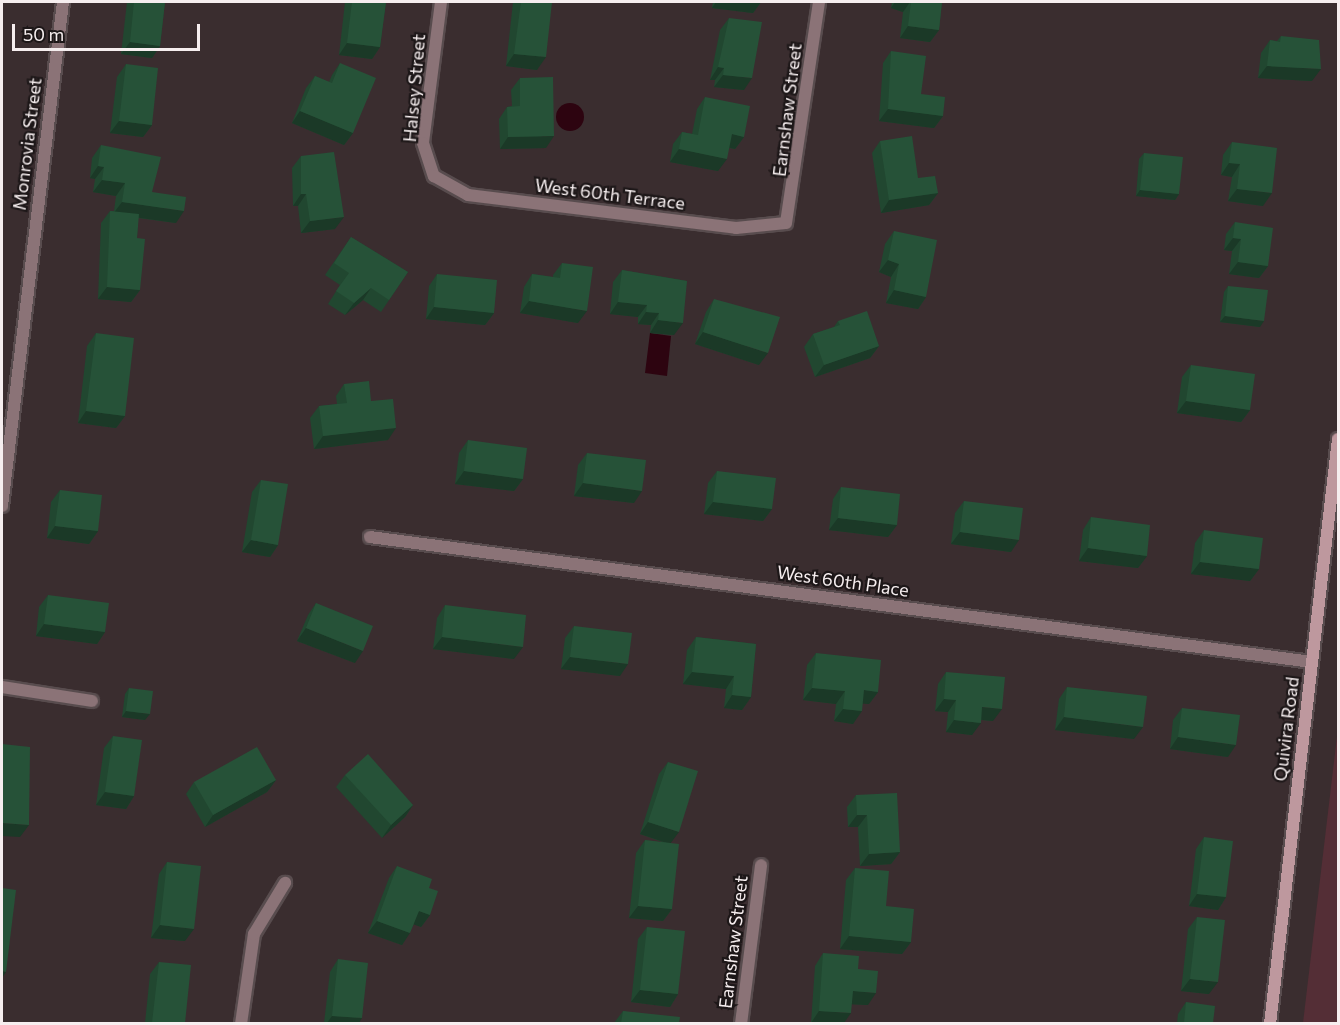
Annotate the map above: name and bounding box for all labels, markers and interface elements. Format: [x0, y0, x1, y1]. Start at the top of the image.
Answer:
scale bar [15, 12, 202, 50]
text: 50 m [23, 23, 64, 45]
street label: Halsey Street [399, 33, 429, 143]
street label: Earnshaw Street [768, 42, 806, 178]
street label: Monrovia Street [8, 77, 46, 211]
street label: West 60th Terrace [534, 174, 686, 214]
street label: West 60th Place [776, 561, 910, 601]
street label: Quivira Road [1269, 675, 1303, 783]
street label: Earnshaw Street [714, 874, 752, 1010]

